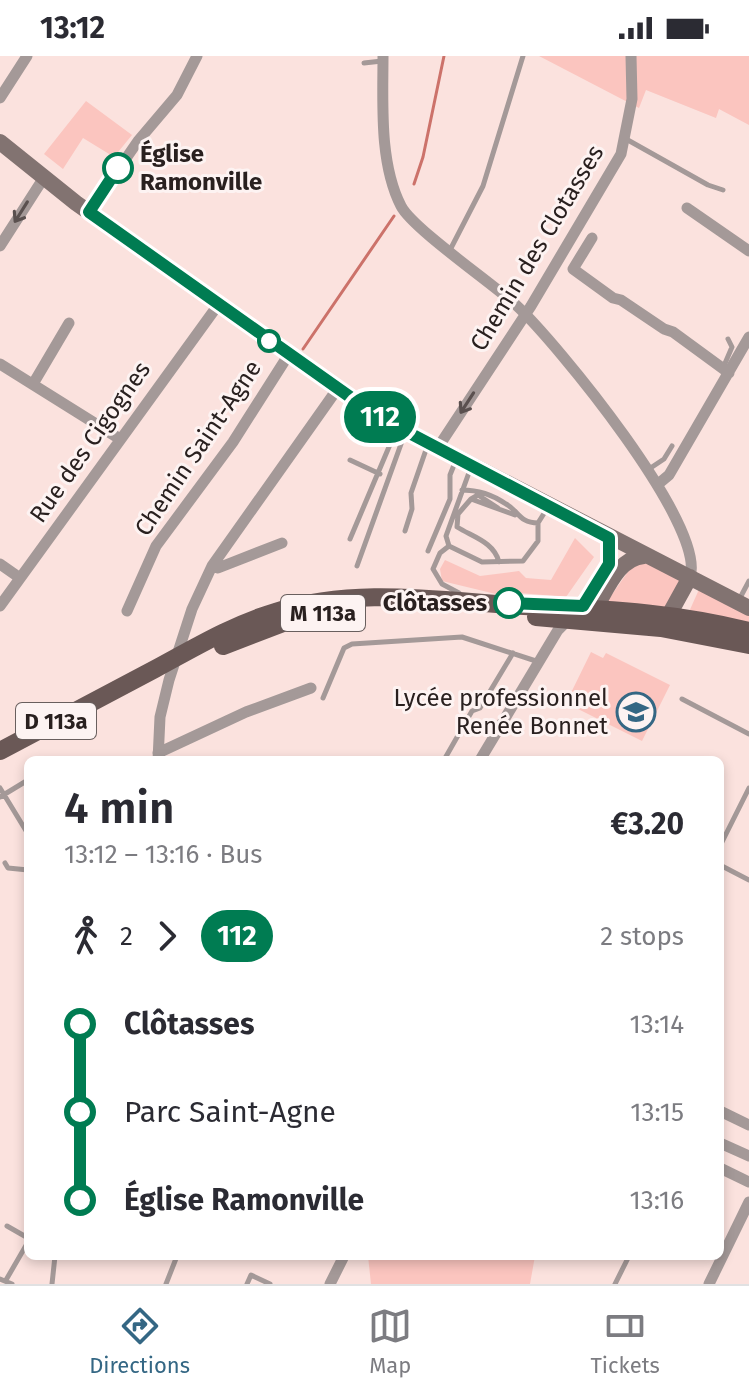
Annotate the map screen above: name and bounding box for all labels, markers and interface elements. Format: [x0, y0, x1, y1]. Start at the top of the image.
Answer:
text: 13:12 [40, 10, 105, 46]
place label: Église Ramonville [140, 139, 262, 196]
street label: Chemin des Clotasses [464, 140, 610, 356]
marker: Église Ramonville [103, 153, 133, 183]
one-way arrow [13, 200, 29, 223]
unlabelled marker [258, 330, 280, 352]
street label: Chemin Saint-Agne [129, 355, 267, 541]
street label: Rue des Cigognes [24, 356, 156, 528]
line badge: 112 [334, 391, 426, 443]
one-way arrow [459, 391, 476, 413]
text: 112 [360, 400, 400, 433]
marker: Clôtasses [494, 588, 524, 618]
place label: Clôtasses [383, 589, 487, 617]
road number: M 113a [281, 595, 365, 631]
place label: Lycée professionnel Renée Bonnet [394, 684, 608, 740]
school or university icon: Lycée professionnel Renée Bonnet [615, 691, 657, 733]
road number: D 113a [16, 703, 96, 739]
text: 4 min [64, 782, 174, 835]
text: €3.20 [610, 806, 684, 842]
text: 13:12 – 13:16 · Bus [64, 839, 263, 870]
icon: walk [64, 914, 108, 958]
icon: forward [145, 914, 189, 958]
text: 112 [217, 919, 257, 952]
text: 2 [120, 921, 133, 952]
text: 2 stops [600, 921, 684, 952]
text: Clôtasses [124, 1006, 254, 1042]
text: 13:14 [629, 1009, 684, 1040]
text: Parc Saint-Agne [124, 1094, 336, 1130]
text: 13:15 [630, 1097, 684, 1128]
text: Église Ramonville [124, 1182, 364, 1218]
text: 13:16 [629, 1185, 684, 1216]
tab: Directions [89, 1304, 190, 1379]
tab: Map [368, 1304, 412, 1379]
tab: Tickets [591, 1304, 660, 1379]

